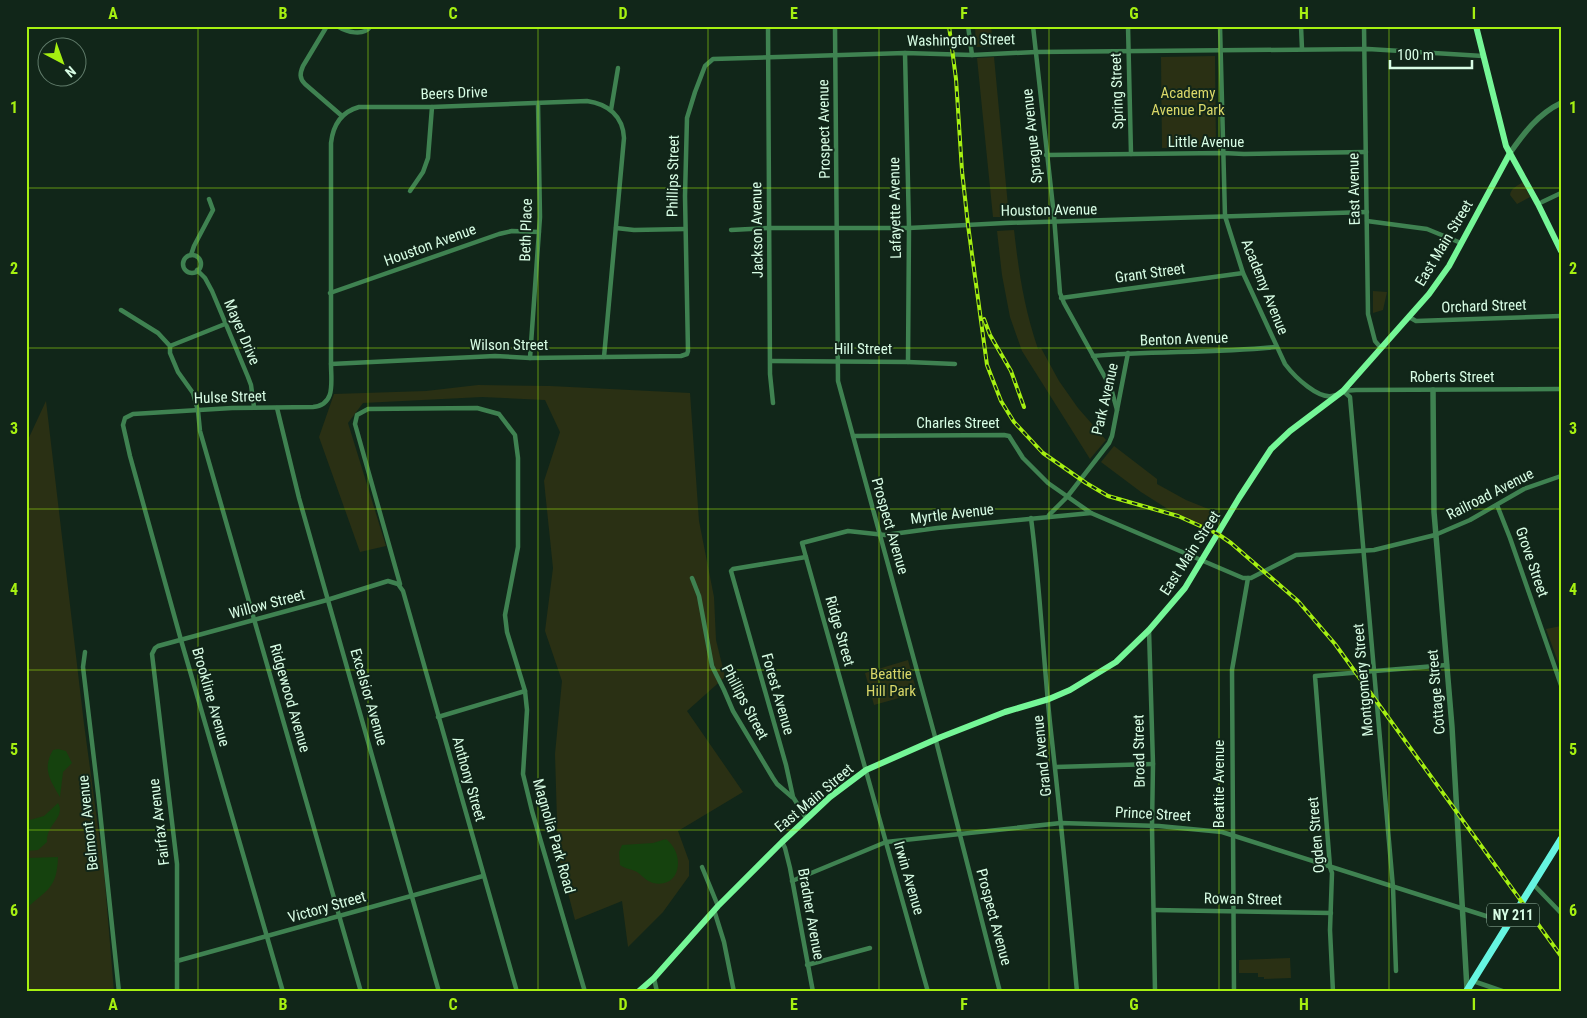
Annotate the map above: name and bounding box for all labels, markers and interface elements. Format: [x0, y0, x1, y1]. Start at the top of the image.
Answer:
text: A [108, 4, 118, 23]
text: B [279, 4, 288, 23]
text: C [448, 4, 458, 23]
text: D [618, 4, 628, 23]
text: E [790, 4, 798, 23]
text: F [960, 4, 968, 23]
text: G [1129, 4, 1139, 23]
text: H [1299, 4, 1309, 23]
text: I [1472, 4, 1476, 23]
street label: Washington Street [907, 30, 1015, 50]
north arrow [38, 38, 88, 88]
scale bar [1390, 38, 1472, 70]
text: 100 m [1397, 46, 1434, 64]
street label: Spring Street [1107, 52, 1127, 130]
text: N [62, 63, 79, 81]
street label: Prospect Avenue [814, 79, 834, 179]
street label: Beers Drive [420, 83, 488, 103]
park label: Academy Avenue Park [1151, 84, 1225, 119]
street label: Sprague Avenue [1018, 88, 1046, 184]
text: 1 [10, 98, 18, 117]
text: 1 [1569, 98, 1577, 117]
street label: Little Avenue [1168, 133, 1244, 151]
street label: Phillips Street [663, 135, 683, 217]
street label: East Avenue [1344, 153, 1364, 225]
street label: Lafayette Avenue [885, 157, 905, 259]
street label: Jackson Avenue [747, 182, 767, 278]
street label: East Main Street [1411, 197, 1477, 289]
street label: Beth Place [516, 198, 536, 262]
street label: Houston Avenue [1001, 200, 1097, 220]
street label: Houston Avenue [382, 220, 478, 270]
street label: Academy Avenue [1238, 237, 1292, 337]
text: 2 [10, 259, 18, 278]
street label: Grant Street [1114, 259, 1186, 287]
text: 2 [1569, 259, 1577, 278]
street label: Mayer Drive [220, 296, 264, 368]
street label: Orchard Street [1441, 296, 1527, 316]
street label: Benton Avenue [1140, 328, 1228, 350]
street label: Wilson Street [470, 336, 548, 354]
street label: Hill Street [834, 340, 892, 358]
street label: Park Avenue [1088, 361, 1122, 437]
street label: Roberts Street [1410, 368, 1494, 386]
street label: Hulse Street [193, 387, 267, 407]
street label: Charles Street [916, 414, 1000, 432]
text: 3 [10, 419, 18, 438]
text: 3 [1569, 419, 1577, 438]
street label: Railroad Avenue [1443, 464, 1537, 524]
street label: Prospect Avenue [868, 476, 912, 576]
street label: Myrtle Avenue [909, 500, 995, 528]
street label: East Main Street [1156, 507, 1224, 599]
street label: Grove Street [1512, 525, 1552, 599]
text: 4 [10, 580, 18, 599]
text: 4 [1569, 580, 1577, 599]
street label: Willow Street [227, 585, 307, 623]
street label: Ridge Street [821, 594, 859, 668]
street label: Montgomery Street [1349, 623, 1377, 737]
street label: Ridgewood Avenue [266, 642, 314, 754]
street label: Brookline Avenue [188, 645, 234, 749]
street label: Excelsior Avenue [347, 646, 391, 748]
street label: Cottage Street [1423, 649, 1449, 735]
street label: Forest Avenue [758, 651, 798, 737]
street label: Phillips Street [718, 662, 772, 742]
park label: Beattie Hill Park [866, 665, 916, 700]
street label: Grand Avenue [1029, 714, 1055, 798]
street label: Broad Street [1129, 714, 1149, 788]
street label: Anthony Street [448, 735, 490, 823]
text: 5 [10, 740, 18, 759]
street label: Beattie Avenue [1210, 740, 1228, 828]
text: 5 [1569, 740, 1577, 759]
street label: East Main Street [771, 760, 857, 836]
street label: Belmont Avenue [74, 774, 102, 872]
street label: Magnolia Park Road [529, 777, 579, 895]
street label: Fairfax Avenue [145, 778, 173, 866]
street label: Ogden Street [1304, 796, 1328, 874]
street label: Prince Street [1115, 803, 1191, 825]
street label: Irwin Avenue [890, 839, 928, 917]
street label: Bradner Avenue [794, 867, 828, 961]
street label: Prospect Avenue [972, 867, 1016, 967]
street label: Victory Street [286, 887, 368, 927]
street label: Rowan Street [1204, 889, 1282, 909]
text: 6 [10, 901, 18, 920]
text: 6 [1569, 901, 1577, 920]
road number: NY 211 [1487, 904, 1539, 926]
text: A [108, 995, 118, 1014]
text: B [279, 995, 288, 1014]
text: C [448, 995, 458, 1014]
text: D [618, 995, 628, 1014]
text: E [790, 995, 798, 1014]
text: F [960, 995, 968, 1014]
text: G [1129, 995, 1139, 1014]
text: H [1299, 995, 1309, 1014]
text: I [1472, 995, 1476, 1014]

